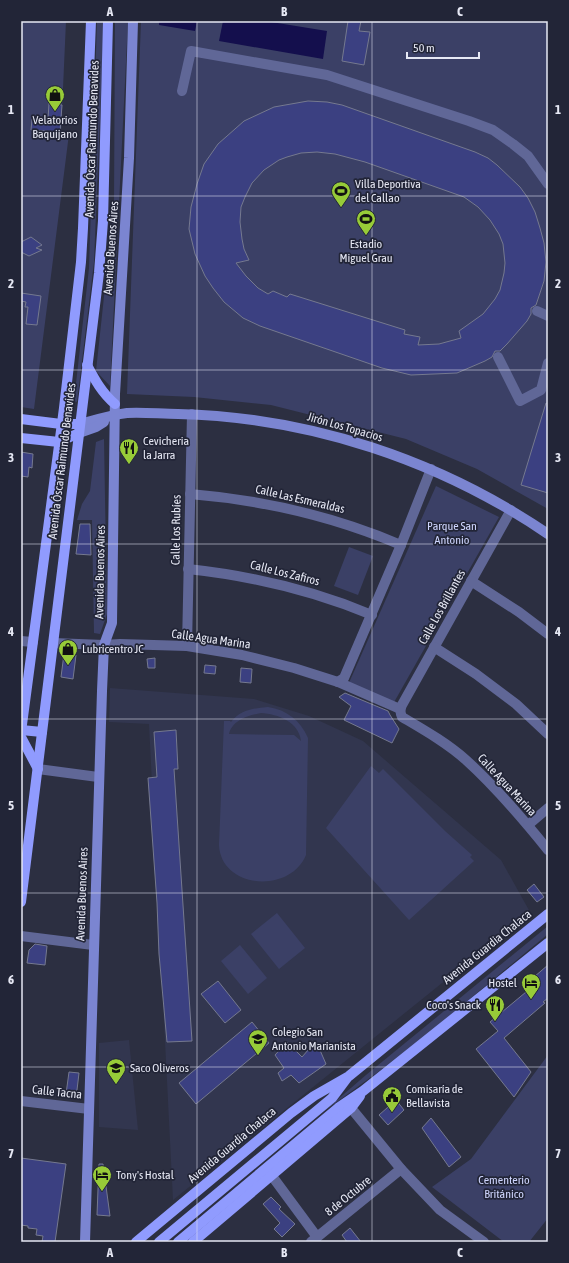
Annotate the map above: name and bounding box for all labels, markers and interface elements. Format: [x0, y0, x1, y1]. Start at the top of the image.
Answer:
text: A [106, 4, 114, 19]
text: B [281, 4, 288, 19]
text: C [457, 4, 463, 19]
scale bar [407, 34, 479, 60]
text: 50 m [413, 41, 435, 55]
street label: Avenida Óscar Raimundo Benavides [82, 60, 102, 218]
shop icon: Velatorios Baquijano [44, 84, 66, 112]
text: 1 [8, 102, 14, 117]
text: 1 [555, 102, 561, 117]
place label: Velatorios Baquijano [32, 113, 78, 141]
place label: Villa Deportiva del Callao [355, 177, 421, 205]
sports icon: Villa Deportiva del Callao [330, 180, 352, 208]
street label: Avenida Buenos Aires [101, 201, 121, 295]
sports icon: Estadio Miguel Grau [355, 208, 377, 236]
place label: Estadio Miguel Grau [339, 237, 393, 265]
text: 2 [8, 276, 14, 291]
text: 2 [555, 276, 561, 291]
street label: Avenida Óscar Raimundo Benavides [45, 382, 79, 540]
street label: Jirón Los Topacios [306, 410, 384, 444]
place label: Cevicheria la Jarra [143, 434, 189, 462]
restaurant icon: Cevicheria la Jarra [118, 437, 140, 465]
text: 3 [8, 450, 14, 465]
text: 3 [555, 450, 561, 465]
street label: Calle Las Esmeraldas [254, 482, 346, 516]
street label: Calle Los Rubíes [168, 495, 184, 565]
park label: Parque San Antonio [427, 519, 477, 547]
street label: Avenida Buenos Aires [92, 525, 108, 619]
street label: Calle Los Zafiros [249, 558, 321, 588]
street label: Calle Los Brillantes [416, 567, 468, 647]
text: 4 [7, 624, 14, 639]
text: 4 [554, 624, 561, 639]
street label: Calle Agua Marina [171, 627, 251, 651]
shop icon: Lubricentro JC [57, 638, 79, 666]
place label: Lubricentro JC [82, 642, 144, 656]
street label: Calle Agua Marina [475, 751, 539, 819]
text: 5 [8, 798, 14, 813]
text: 5 [555, 798, 561, 813]
street label: Avenida Buenos Aires [73, 847, 91, 941]
street label: Avenida Guardia Chalaca [440, 907, 534, 987]
text: 6 [8, 972, 14, 987]
hotel icon: Hostel [520, 972, 542, 1000]
text: 6 [555, 972, 561, 987]
place label: Hostel [488, 976, 518, 990]
restaurant icon: Coco's Snack [484, 994, 506, 1022]
place label: Coco's Snack [426, 998, 482, 1012]
place label: Colegio San Antonio Marianista [272, 1025, 356, 1053]
school or university icon: Colegio San Antonio Marianista [247, 1028, 269, 1056]
school or university icon: Saco Oliveros [105, 1057, 127, 1085]
place label: Saco Oliveros [130, 1061, 189, 1075]
street label: Calle Tacna [31, 1082, 83, 1102]
place label: Comisaría de Bellavista [406, 1082, 463, 1110]
public building icon: Comisaría de Bellavista [381, 1085, 403, 1113]
street label: Avenida Guardia Chalaca [185, 1104, 279, 1186]
text: 7 [8, 1146, 14, 1161]
text: 7 [555, 1146, 561, 1161]
hotel icon: Tony's Hostal [91, 1164, 113, 1192]
place label: Tony's Hostal [116, 1168, 175, 1182]
street label: 8 de Octubre [322, 1173, 374, 1219]
park label: Cementerio Británico [478, 1173, 530, 1201]
text: A [106, 1245, 114, 1260]
text: B [281, 1245, 288, 1260]
text: C [457, 1245, 463, 1260]

